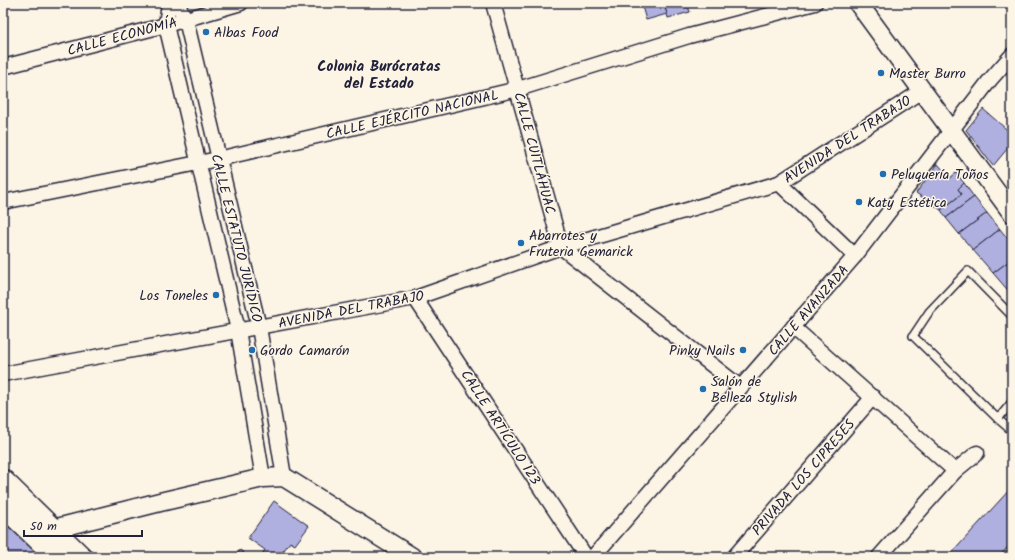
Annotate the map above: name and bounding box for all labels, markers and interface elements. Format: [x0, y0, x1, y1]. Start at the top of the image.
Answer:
street label: CALLE ECONOMÍA [65, 12, 180, 62]
place label: Albas Food [214, 22, 279, 44]
marker: Albas Food [201, 27, 211, 37]
district label: Colonia Burócratas del Estado [317, 55, 441, 96]
place label: Master Burro [889, 63, 966, 85]
marker: Master Burro [876, 68, 886, 78]
street label: CALLE EJÉRCITO NACIONAL [324, 84, 501, 146]
street label: CALLE CUITLÁHUAC [507, 90, 561, 217]
street label: AVENIDA DEL TRABAJO [779, 90, 916, 189]
street label: CALLE ESTATUTO JURÍDICO [204, 152, 268, 325]
place label: Peluquería Toños [891, 164, 989, 186]
marker: Peluquería Toños [878, 169, 888, 179]
place label: Katy Estética [867, 192, 947, 214]
marker: Katy Estética [854, 197, 864, 207]
place label: Abarrotes y Fruteria Gemarick [529, 225, 633, 263]
marker: Abarrotes y Fruteria Gemarick [516, 238, 526, 248]
street label: CALLE AVANZADA [763, 260, 855, 361]
place label: Los Toneles [139, 285, 208, 307]
street label: AVENIDA DEL TRABAJO [276, 285, 427, 335]
marker: Los Toneles [211, 290, 221, 300]
place label: Gordo Camarón [260, 340, 350, 362]
place label: Pinky Nails [669, 340, 735, 362]
marker: Gordo Camarón [247, 345, 257, 355]
marker: Pinky Nails [738, 345, 748, 355]
street label: CALLE ARTÍCULO 123 [455, 366, 546, 490]
place label: Salón de Belleza Stylish [711, 371, 797, 409]
marker: Salón de Belleza Stylish [698, 384, 708, 394]
street label: PRIVADA LOS CIPRESES [747, 414, 861, 541]
scale bar [24, 512, 142, 538]
text: 50 m [30, 517, 57, 536]

